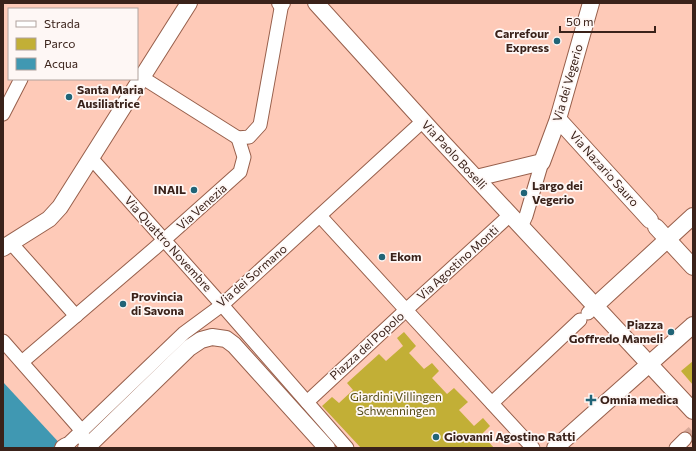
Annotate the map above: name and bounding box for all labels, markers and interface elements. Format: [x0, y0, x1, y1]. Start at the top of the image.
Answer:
legend [8, 8, 138, 80]
scale bar [560, 8, 655, 34]
text: 50 m [566, 14, 594, 28]
text: Strada [44, 16, 80, 30]
place label: Carrefour Express [495, 26, 549, 54]
text: Parco [44, 36, 76, 50]
marker: Carrefour Express [552, 36, 562, 46]
street label: Via dei Vegerio [549, 42, 585, 123]
text: Acqua [44, 56, 78, 70]
place label: Santa Maria Ausiliatrice [77, 82, 144, 110]
marker: Santa Maria Ausiliatrice [64, 92, 74, 102]
street label: Via Paolo Boselli [419, 117, 490, 192]
street label: Via Nazario Sauro [567, 128, 642, 209]
place label: Largo dei Vegerio [532, 178, 583, 206]
street label: Via Venezia [174, 180, 229, 232]
place label: INAIL [154, 182, 186, 196]
marker: INAIL [189, 185, 199, 195]
marker: Largo dei Vegerio [519, 188, 529, 198]
street label: Via Quattro Novembre [122, 193, 215, 294]
street label: Via Agostino Monti [414, 222, 501, 302]
street label: Via dei Sormano [213, 241, 289, 310]
place label: Ekom [390, 249, 421, 263]
marker: Ekom [377, 252, 387, 262]
place label: Provincia di Savona [131, 289, 184, 317]
marker: Provincia di Savona [118, 299, 128, 309]
street label: Piazza del Popolo [326, 308, 406, 382]
place label: Piazza Goffredo Mameli [569, 317, 663, 345]
marker: Piazza Goffredo Mameli [666, 327, 676, 337]
park label: Giardini Villingen Schwenningen [350, 389, 442, 417]
place label: Omnia medica [600, 392, 678, 406]
marker: Omnia medica [585, 394, 597, 406]
place label: Giovanni Agostino Ratti [444, 429, 575, 443]
marker: Giovanni Agostino Ratti [431, 432, 441, 442]

